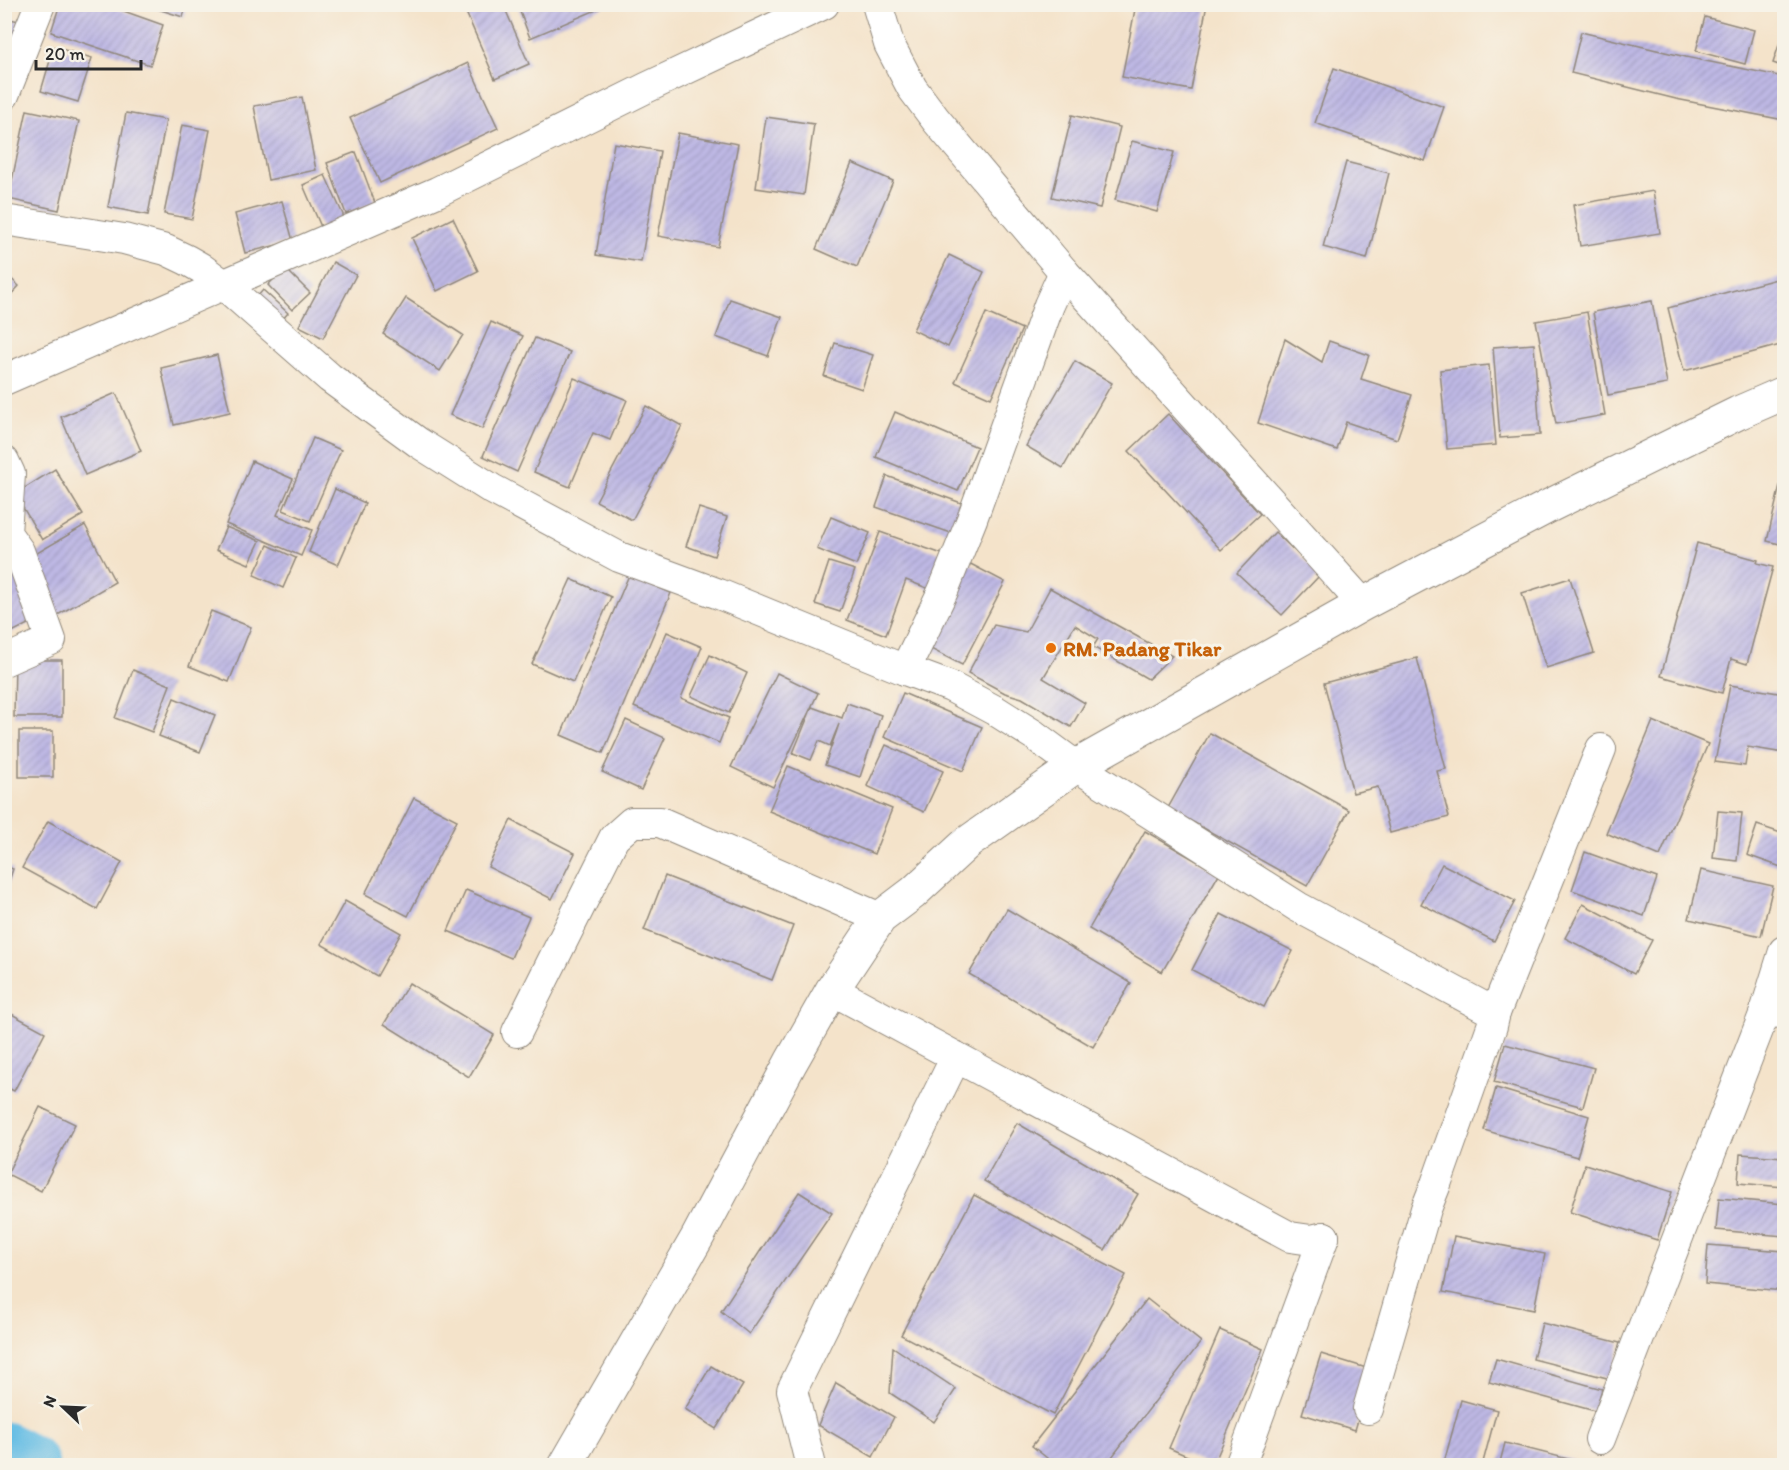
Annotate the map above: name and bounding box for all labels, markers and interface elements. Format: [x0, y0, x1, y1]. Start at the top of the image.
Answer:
scale bar [36, 33, 141, 71]
text: 20 m [45, 43, 85, 65]
place label: RM. Padang Tikar [1063, 636, 1222, 662]
marker: RM. Padang Tikar [1044, 641, 1058, 655]
north arrow [33, 1377, 93, 1437]
text: N [39, 1393, 61, 1410]

